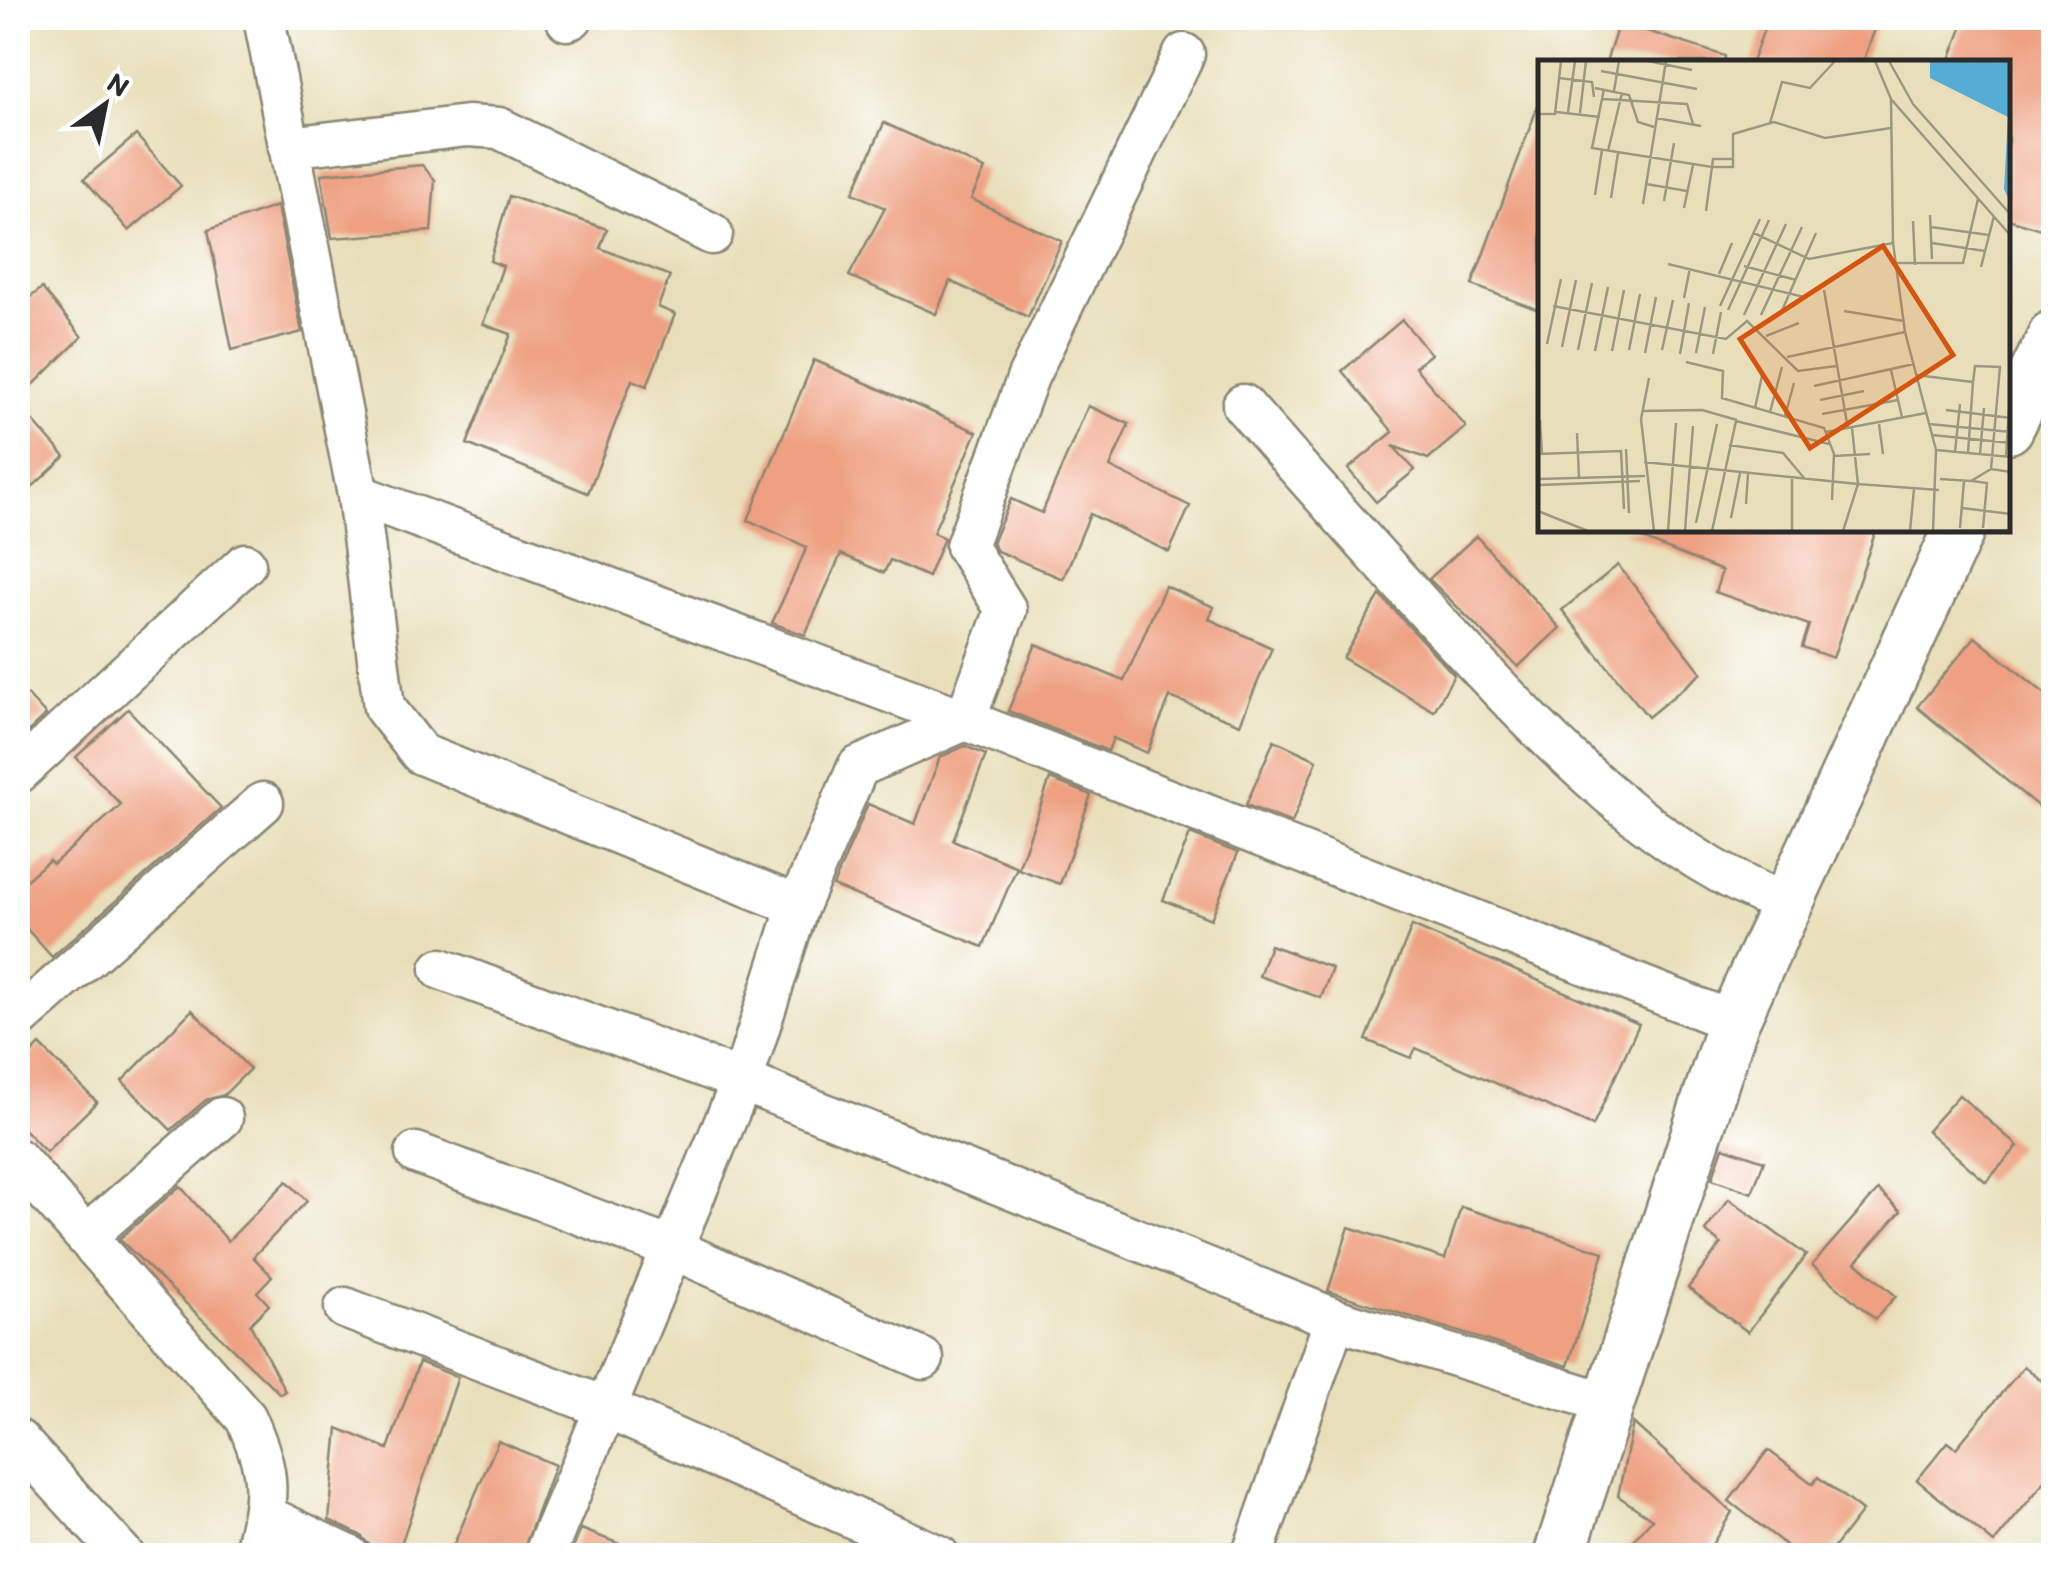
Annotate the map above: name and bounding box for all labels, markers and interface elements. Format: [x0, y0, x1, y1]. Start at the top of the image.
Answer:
north arrow [55, 55, 155, 155]
inset map [1538, 60, 2011, 532]
text: N [101, 65, 136, 103]

